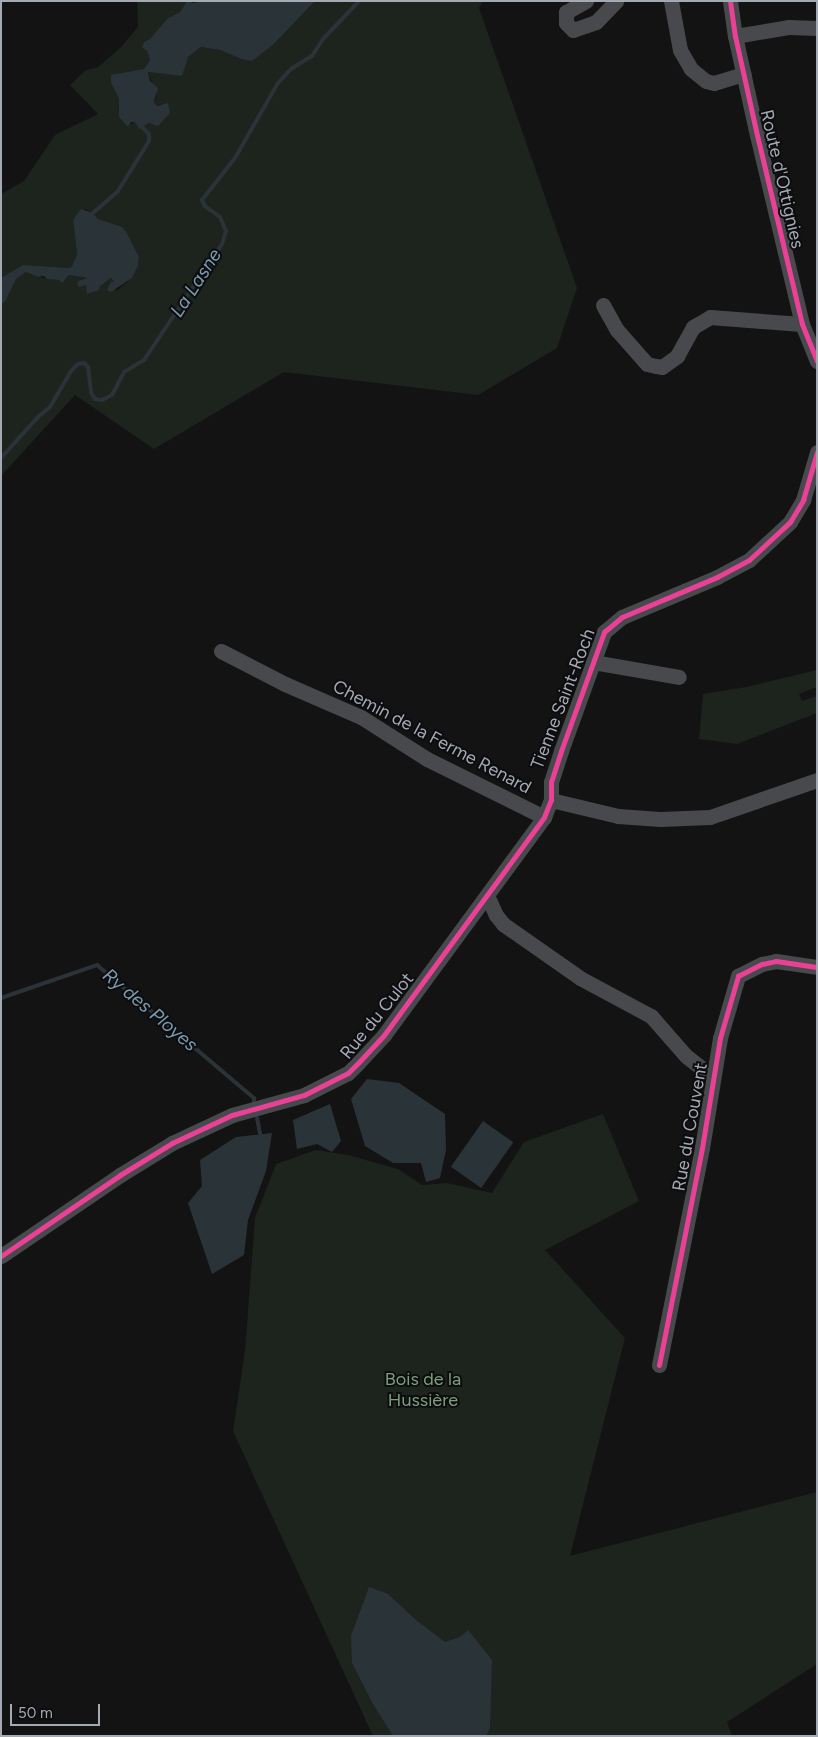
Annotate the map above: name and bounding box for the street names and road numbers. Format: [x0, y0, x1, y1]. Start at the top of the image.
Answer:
street label: Route d'Ottignies [756, 108, 808, 250]
street label: Tienne Saint-Roch [526, 626, 600, 772]
street label: Chemin de la Ferme Renard [329, 676, 535, 798]
street label: Rue du Culot [336, 968, 418, 1064]
street label: Rue du Couvent [668, 1061, 712, 1193]

